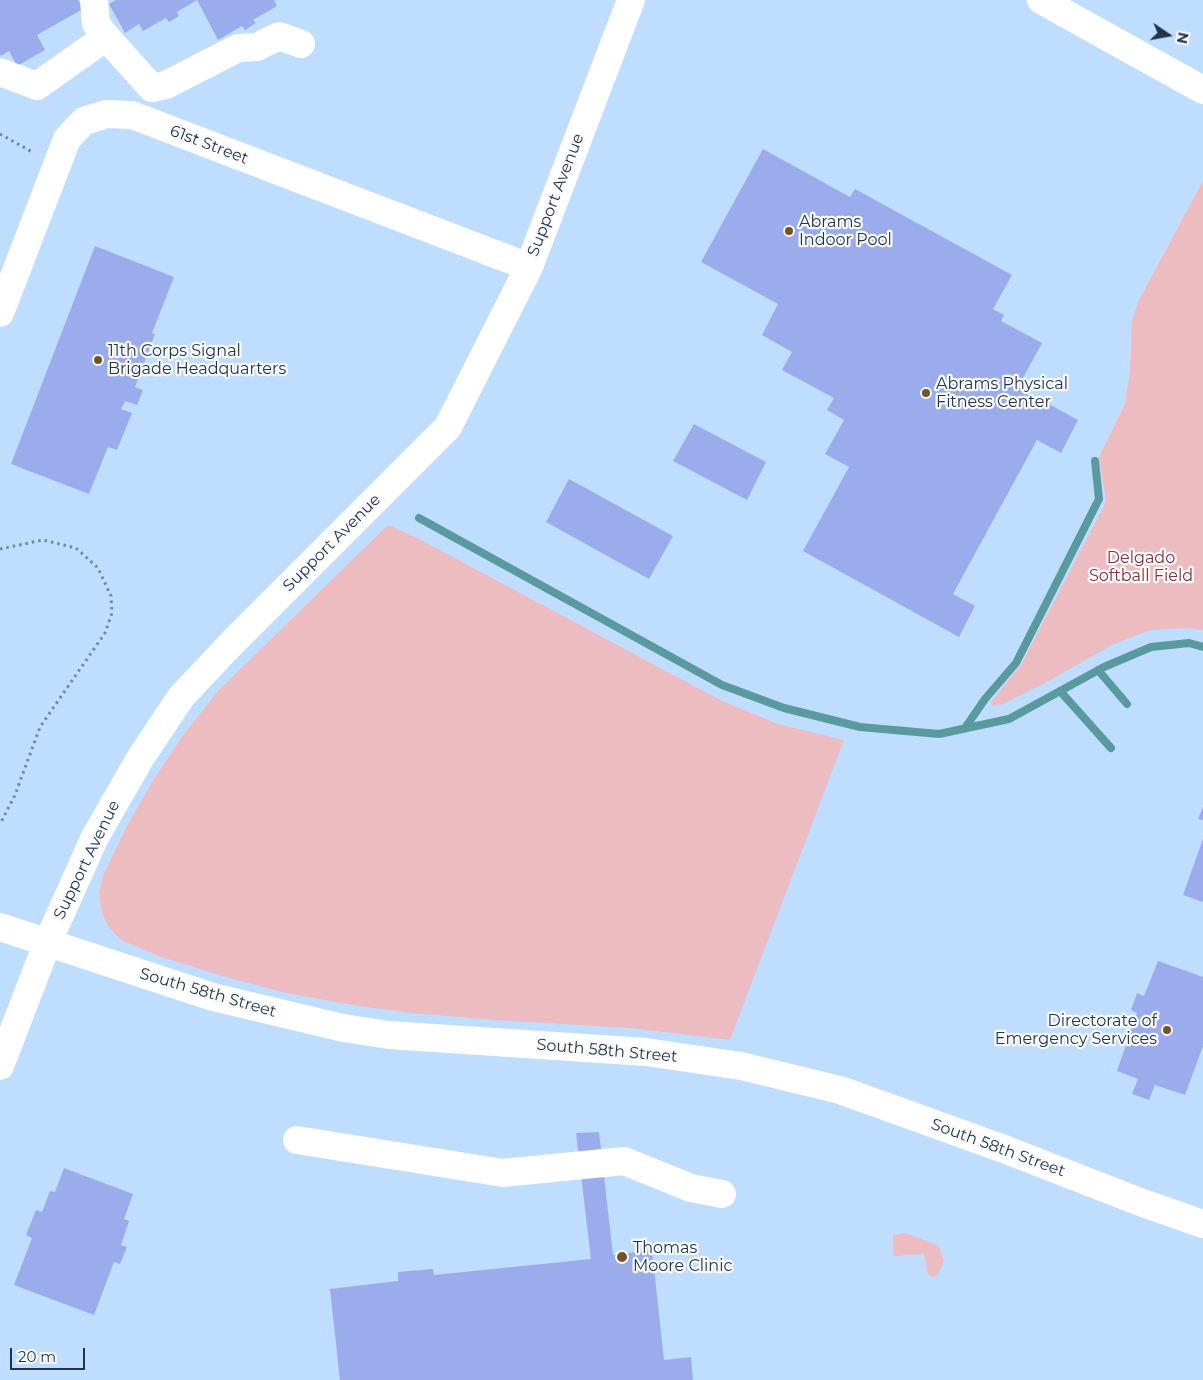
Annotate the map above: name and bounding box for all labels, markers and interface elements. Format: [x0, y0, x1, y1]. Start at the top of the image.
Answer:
north arrow [1143, 10, 1193, 60]
text: N [1173, 31, 1193, 46]
street label: 61st Street [167, 121, 251, 169]
street label: Support Avenue [524, 131, 588, 259]
place label: Abrams Indoor Pool [799, 212, 892, 250]
marker: Abrams Indoor Pool [783, 225, 795, 237]
place label: 11th Corps Signal Brigade Headquarters [108, 341, 286, 379]
marker: 11th Corps Signal Brigade Headquarters [92, 354, 104, 366]
place label: Abrams Physical Fitness Center [936, 374, 1068, 412]
marker: Abrams Physical Fitness Center [920, 387, 932, 399]
street label: Support Avenue [279, 490, 385, 596]
park label: Delgado Softball Field [1089, 548, 1193, 586]
street label: Support Avenue [50, 797, 124, 923]
street label: South 58th Street [137, 964, 279, 1022]
place label: Directorate of Emergency Services [995, 1011, 1157, 1049]
marker: Directorate of Emergency Services [1161, 1024, 1173, 1036]
street label: South 58th Street [536, 1035, 678, 1067]
street label: South 58th Street [928, 1115, 1068, 1181]
place label: Thomas Moore Clinic [633, 1238, 732, 1276]
marker: Thomas Moore Clinic [615, 1250, 629, 1264]
scale bar [12, 1338, 88, 1370]
text: 20 m [18, 1347, 56, 1366]

